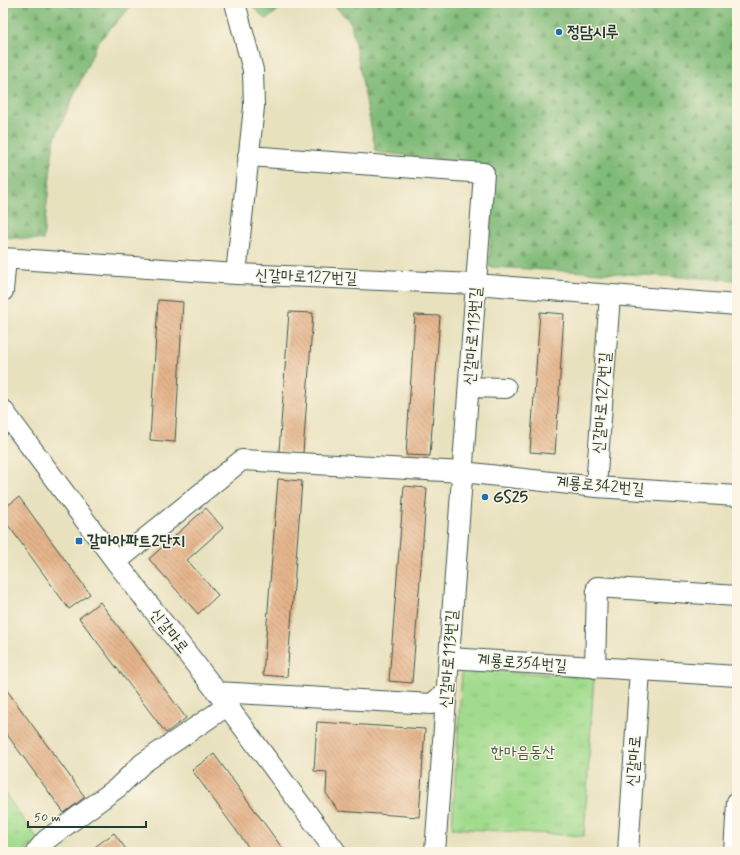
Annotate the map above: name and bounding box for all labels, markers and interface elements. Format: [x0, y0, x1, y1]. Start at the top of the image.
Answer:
place label: 정담시루 [567, 22, 619, 43]
marker: 정담시루 [554, 27, 564, 37]
street label: 신갈마로127번길 [255, 265, 357, 289]
street label: 신갈마로113번길 [459, 286, 487, 386]
street label: 신갈마로127번길 [588, 351, 616, 455]
street label: 계룡로342번길 [555, 472, 645, 500]
place label: GS25 [493, 487, 529, 508]
marker: GS25 [480, 492, 490, 502]
place label: 갈마아파트2단지 [87, 531, 185, 552]
marker: 갈마아파트2단지 [74, 536, 84, 546]
street label: 신갈마로 [145, 604, 193, 658]
street label: 신갈마로113번길 [435, 609, 463, 709]
street label: 계룡로354번길 [476, 649, 568, 677]
street label: 신갈마로 [622, 735, 646, 787]
park label: 한마음동산 [491, 742, 555, 763]
scale bar [28, 803, 146, 829]
text: 50 m [34, 810, 61, 826]

